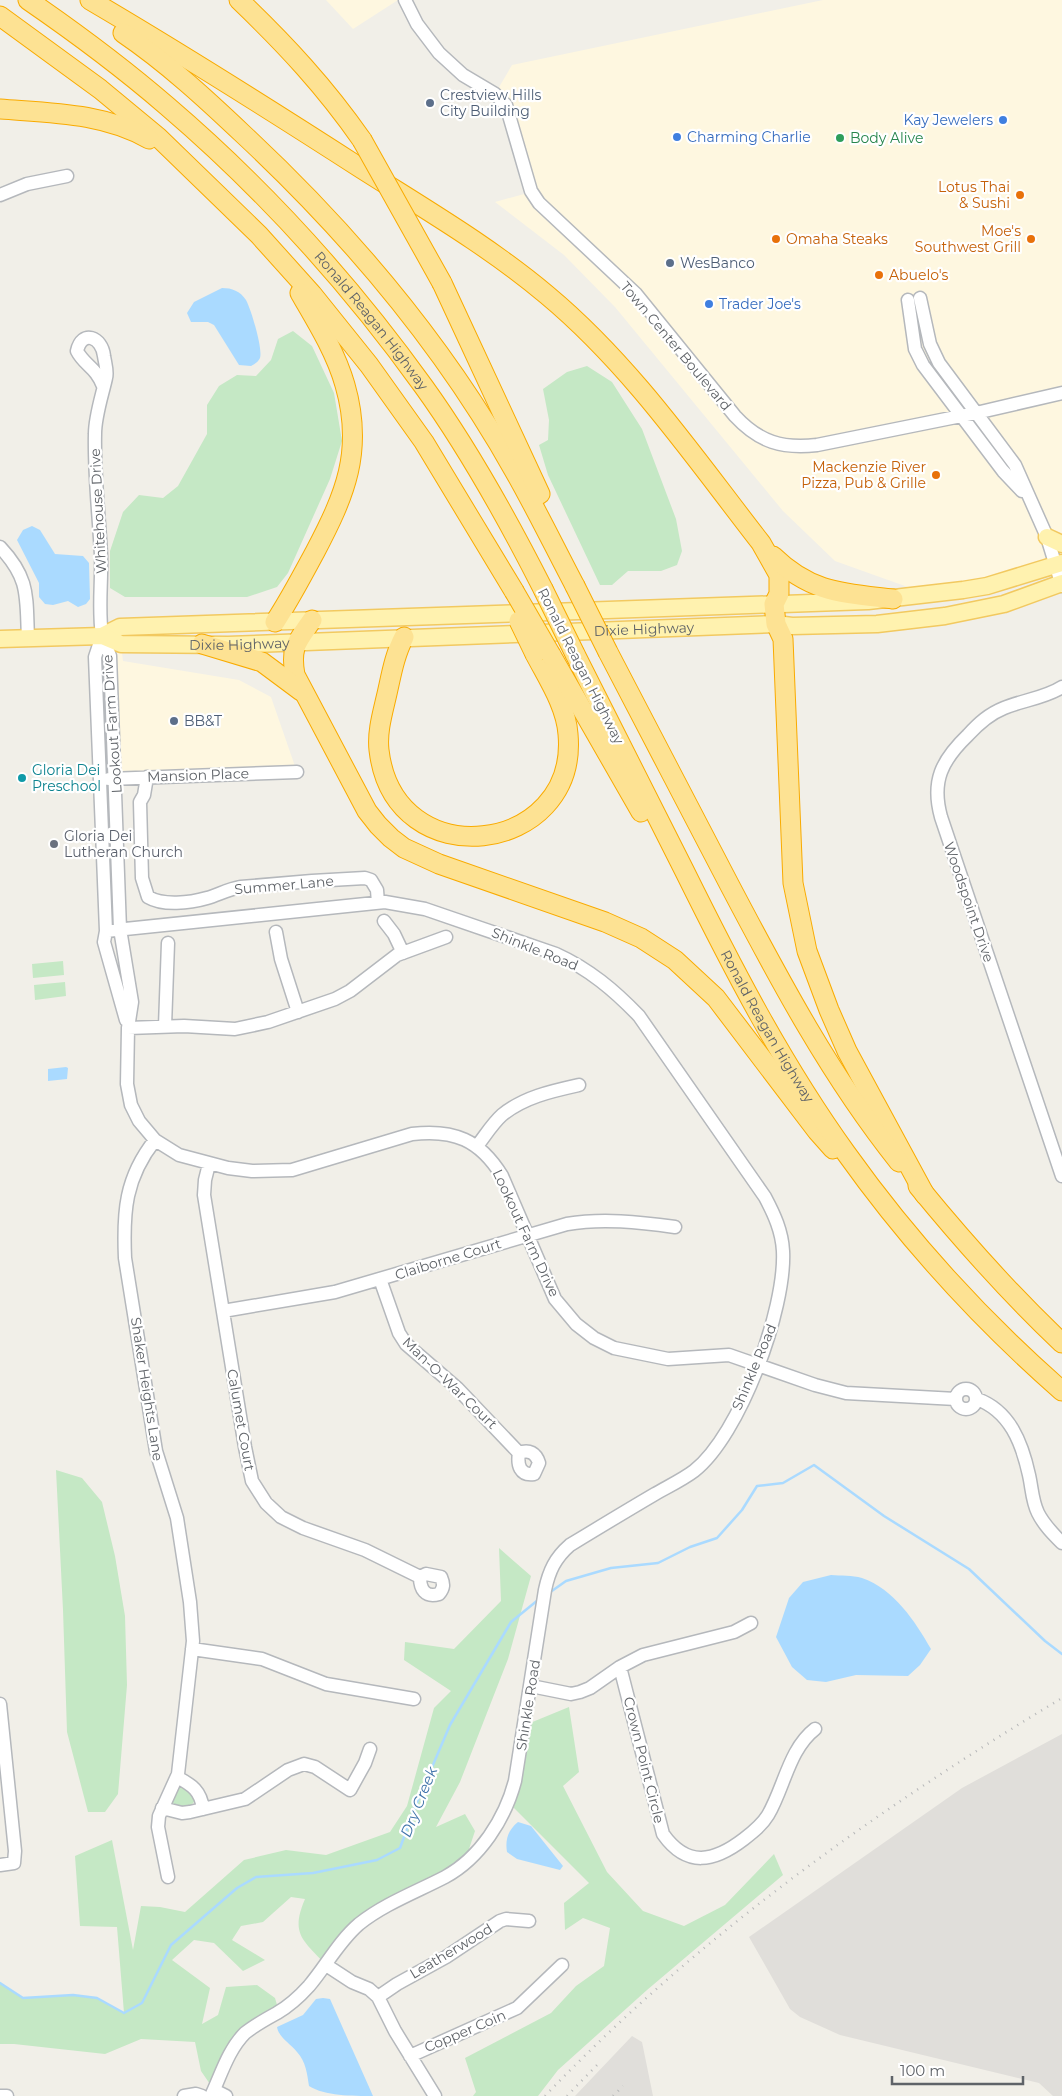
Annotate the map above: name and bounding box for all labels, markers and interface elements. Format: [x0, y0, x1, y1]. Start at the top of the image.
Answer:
place label: Crestview Hills City Building [440, 86, 542, 120]
marker: Crestview Hills City Building [424, 97, 436, 109]
place label: Kay Jewelers [903, 111, 993, 129]
marker: Kay Jewelers [997, 114, 1009, 126]
place label: Charming Charlie [687, 128, 811, 146]
place label: Body Alive [850, 129, 923, 147]
marker: Charming Charlie [671, 131, 683, 143]
marker: Body Alive [834, 132, 846, 144]
place label: Lotus Thai & Sushi [938, 178, 1010, 212]
marker: Lotus Thai & Sushi [1014, 189, 1026, 201]
place label: Moe's Southwest Grill [915, 222, 1021, 256]
place label: Omaha Steaks [786, 230, 888, 248]
marker: Omaha Steaks [770, 233, 782, 245]
marker: Moe's Southwest Grill [1025, 233, 1037, 245]
street label: Ronald Reagan Highway [310, 248, 433, 394]
place label: WesBanco [680, 254, 755, 272]
marker: WesBanco [664, 257, 676, 269]
place label: Abuelo's [889, 266, 949, 284]
marker: Abuelo's [873, 269, 885, 281]
street label: Town Center Boulevard [617, 278, 735, 414]
place label: Trader Joe's [719, 295, 801, 313]
marker: Trader Joe's [703, 298, 715, 310]
street label: Whitehouse Drive [86, 448, 110, 574]
place label: Mackenzie River Pizza, Pub & Grille [801, 458, 926, 492]
marker: Mackenzie River Pizza, Pub & Grille [930, 469, 942, 481]
street label: Ronald Reagan Highway [534, 585, 628, 747]
street label: Dixie Highway [593, 618, 695, 640]
street label: Dixie Highway [189, 634, 290, 654]
street label: Lookout Farm Drive [98, 654, 126, 794]
place label: BB&T [184, 712, 222, 730]
marker: BB&T [168, 715, 180, 727]
place label: Gloria Dei Preschool [32, 761, 101, 795]
street label: Mansion Place [147, 764, 249, 786]
marker: Gloria Dei Preschool [16, 772, 28, 784]
place label: Gloria Dei Lutheran Church [64, 827, 183, 861]
marker: Gloria Dei Lutheran Church [48, 838, 60, 850]
street label: Woodspoint Drive [940, 839, 998, 965]
street label: Summer Lane [233, 872, 335, 898]
street label: Shinkle Road [489, 923, 581, 975]
street label: Ronald Reagan Highway [717, 947, 818, 1106]
street label: Lookout Farm Drive [489, 1166, 563, 1300]
street label: Claiborne Court [393, 1234, 504, 1284]
street label: Shaker Heights Lane [127, 1316, 167, 1462]
street label: Shinkle Road [728, 1321, 780, 1413]
street label: Man-O-War Court [399, 1333, 501, 1433]
street label: Calumet Court [223, 1368, 259, 1473]
street label: Shinkle Road [512, 1658, 544, 1752]
street label: Crown Point Circle [620, 1695, 668, 1825]
water label: Dry Creek [396, 1763, 442, 1840]
street label: Leatherwood [406, 1919, 496, 1983]
street label: Copper Coin [422, 2006, 508, 2056]
scale bar [892, 2054, 1023, 2086]
text: 100 m [900, 2061, 945, 2080]

